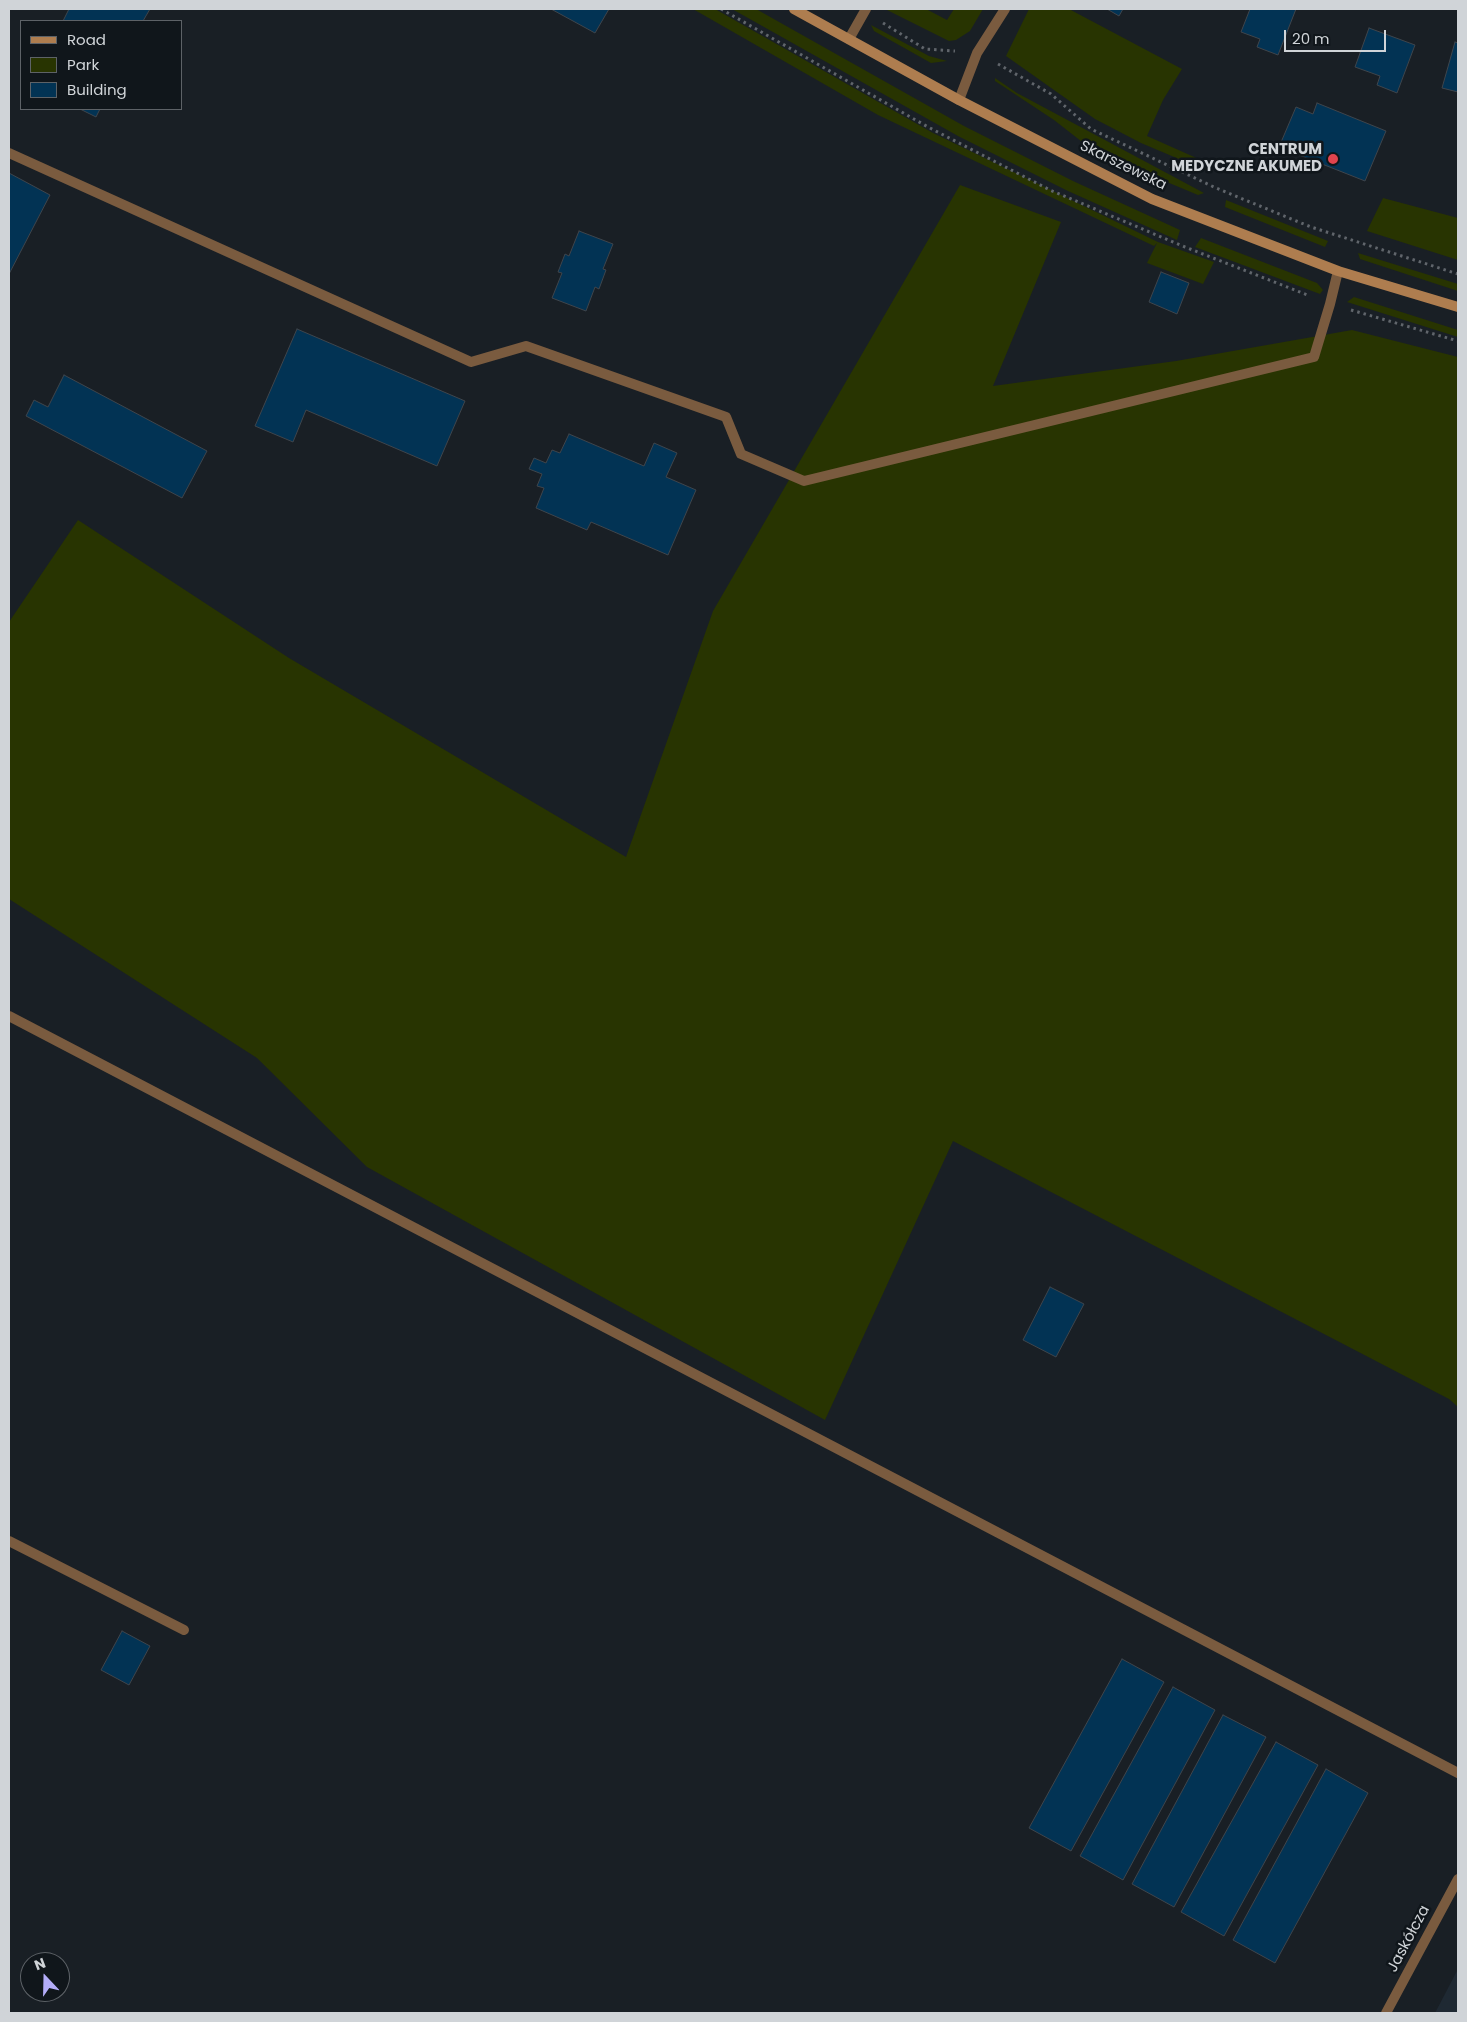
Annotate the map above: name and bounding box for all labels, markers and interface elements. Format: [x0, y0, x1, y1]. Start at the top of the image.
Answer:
legend [20, 20, 182, 110]
scale bar [1287, 20, 1390, 52]
text: 20 m [1292, 28, 1330, 49]
text: Road [67, 29, 106, 50]
text: Park [67, 54, 99, 75]
text: Building [67, 79, 127, 100]
street label: Skarszewska [1077, 137, 1169, 195]
place label: CENTRUM MEDYCZNE AKUMED [1171, 141, 1322, 176]
marker: CENTRUM MEDYCZNE AKUMED [1326, 152, 1340, 166]
street label: Jaskółcza [1384, 1903, 1434, 1975]
north arrow [20, 1952, 70, 2002]
text: N [31, 1953, 48, 1975]

